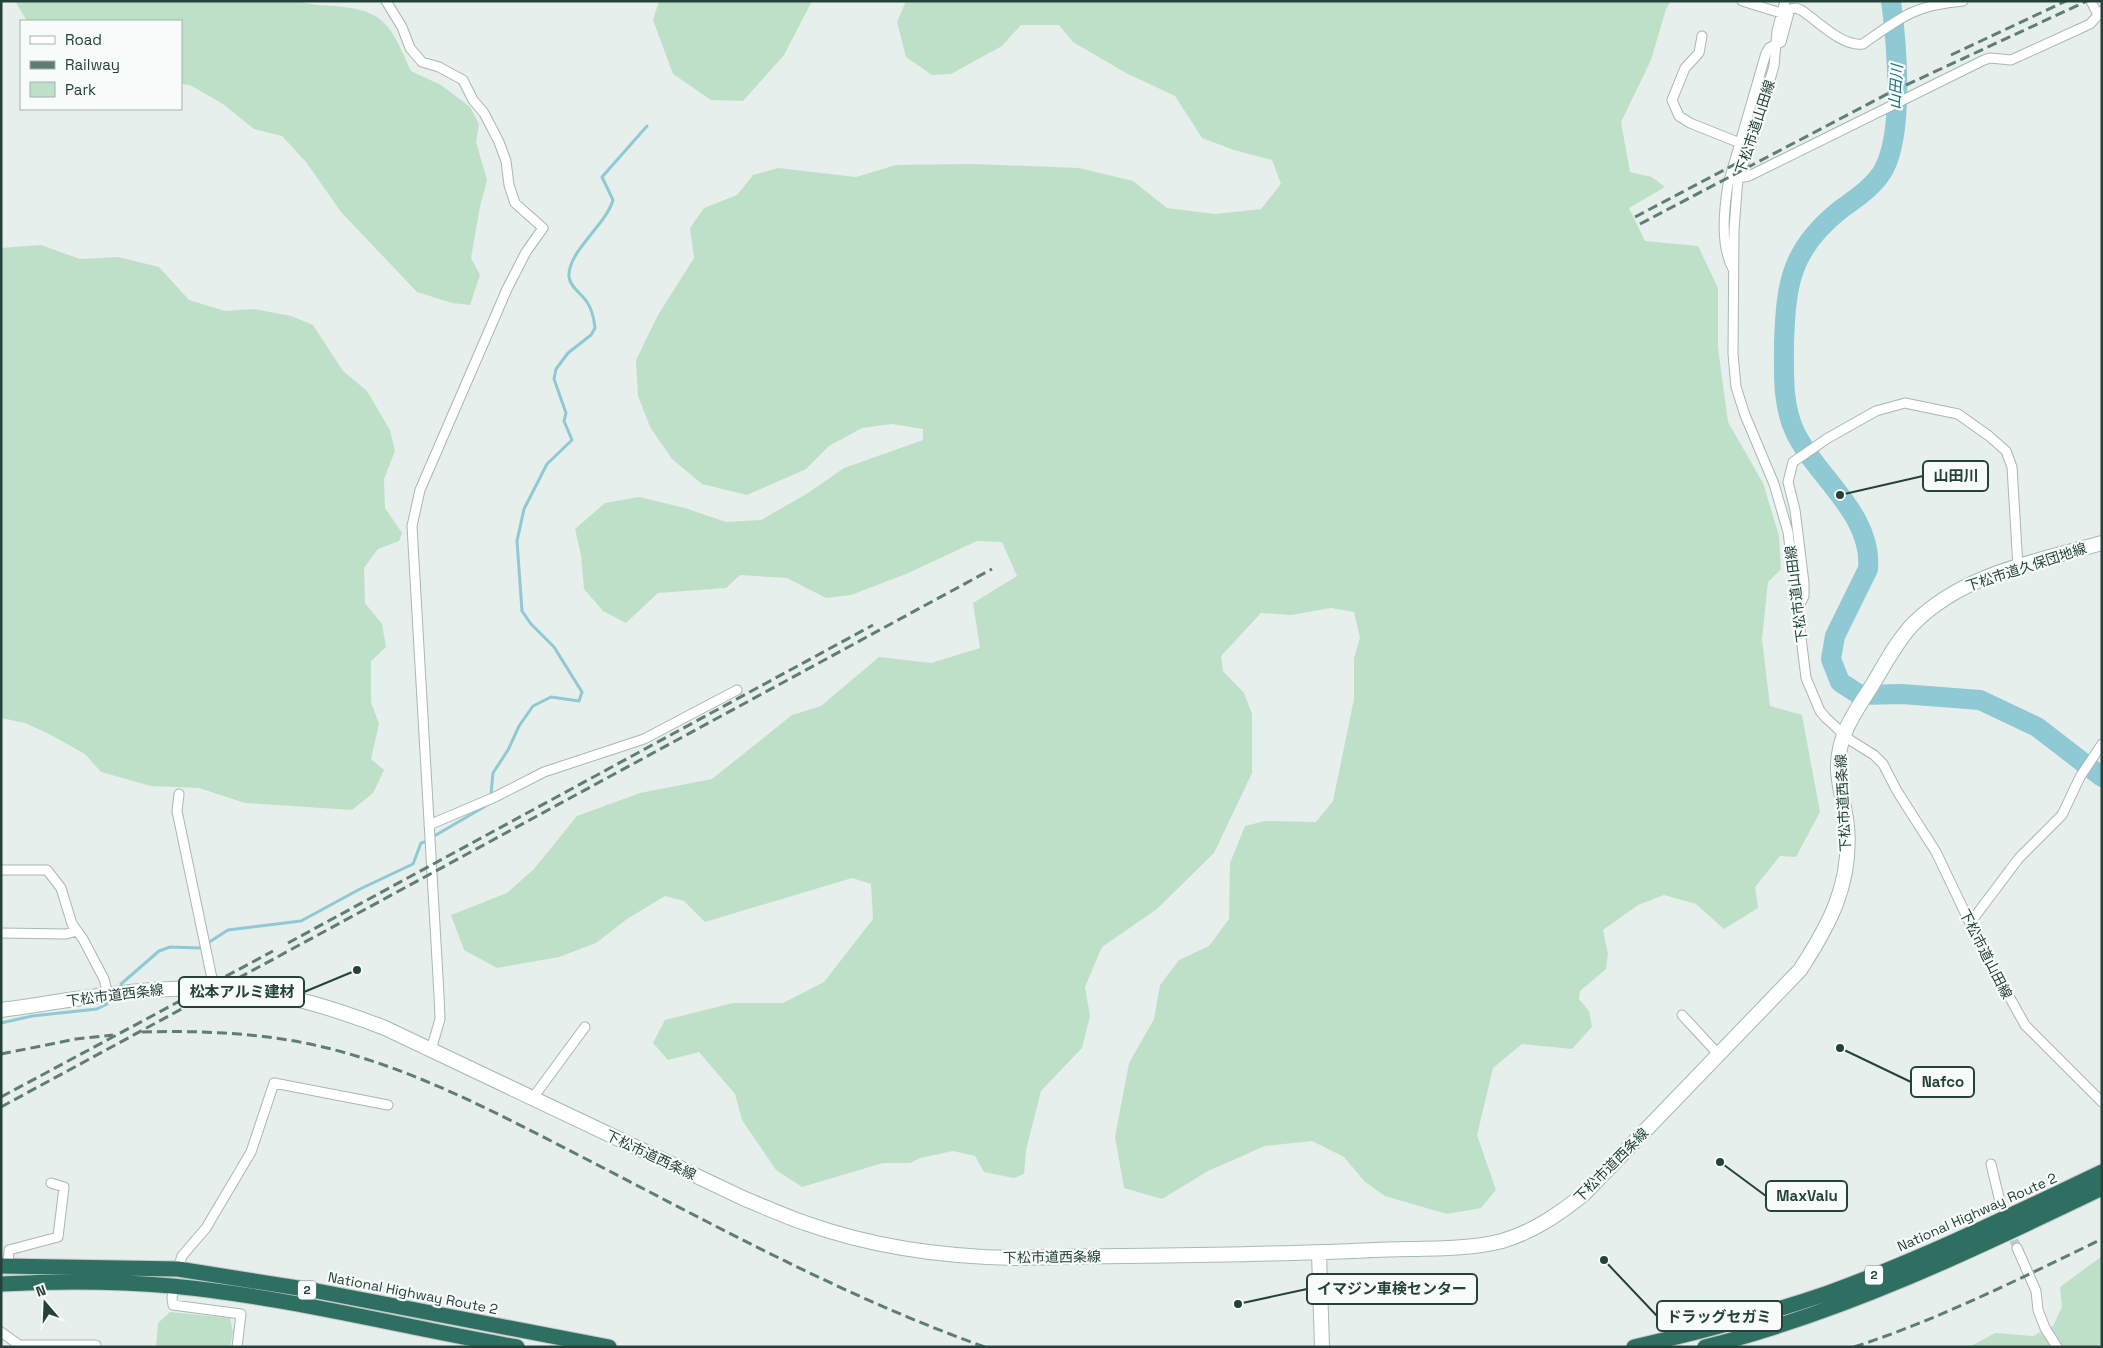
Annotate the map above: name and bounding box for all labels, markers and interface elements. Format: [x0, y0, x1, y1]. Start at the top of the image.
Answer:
legend [20, 20, 182, 110]
text: Road [65, 30, 102, 49]
text: Railway [65, 55, 120, 74]
water label: 山田川 [1885, 62, 1906, 110]
street label: 下松市道山田線 [1731, 78, 1779, 176]
text: Park [65, 80, 96, 99]
callout: 山田川 [1923, 461, 1988, 491]
text: 山田川 [1933, 466, 1979, 485]
street label: 下松市道久保団地線 [1963, 539, 2089, 595]
street label: 下松市道山田線 [1781, 544, 1811, 644]
street label: 下松市道西条線 [1831, 754, 1855, 852]
street label: 下松市道山田線 [1956, 906, 2016, 1002]
callout: 松本アルミ建材 [179, 977, 304, 1007]
street label: 下松市道西条線 [65, 980, 165, 1010]
text: 松本アルミ建材 [190, 982, 294, 1001]
callout: Nafco [1911, 1067, 1974, 1097]
text: Nafco [1922, 1072, 1964, 1091]
street label: 下松市道西条線 [1570, 1124, 1652, 1206]
street label: 下松市道西条線 [603, 1126, 699, 1184]
street label: National Highway Route 2 [1894, 1169, 2060, 1255]
callout: MaxValu [1766, 1181, 1847, 1211]
text: MaxValu [1776, 1186, 1838, 1205]
street label: 下松市道西条線 [1003, 1247, 1101, 1267]
road number: 2 [1865, 1266, 1883, 1284]
street label: National Highway Route 2 [326, 1268, 500, 1318]
callout: イマジン車検センター [1307, 1274, 1477, 1304]
north arrow [20, 1278, 70, 1328]
text: イマジン車検センター [1317, 1279, 1467, 1298]
road number: 2 [298, 1280, 316, 1300]
text: N [33, 1281, 48, 1301]
callout: ドラッグセガミ [1657, 1301, 1782, 1331]
text: ドラッグセガミ [1666, 1307, 1772, 1326]

